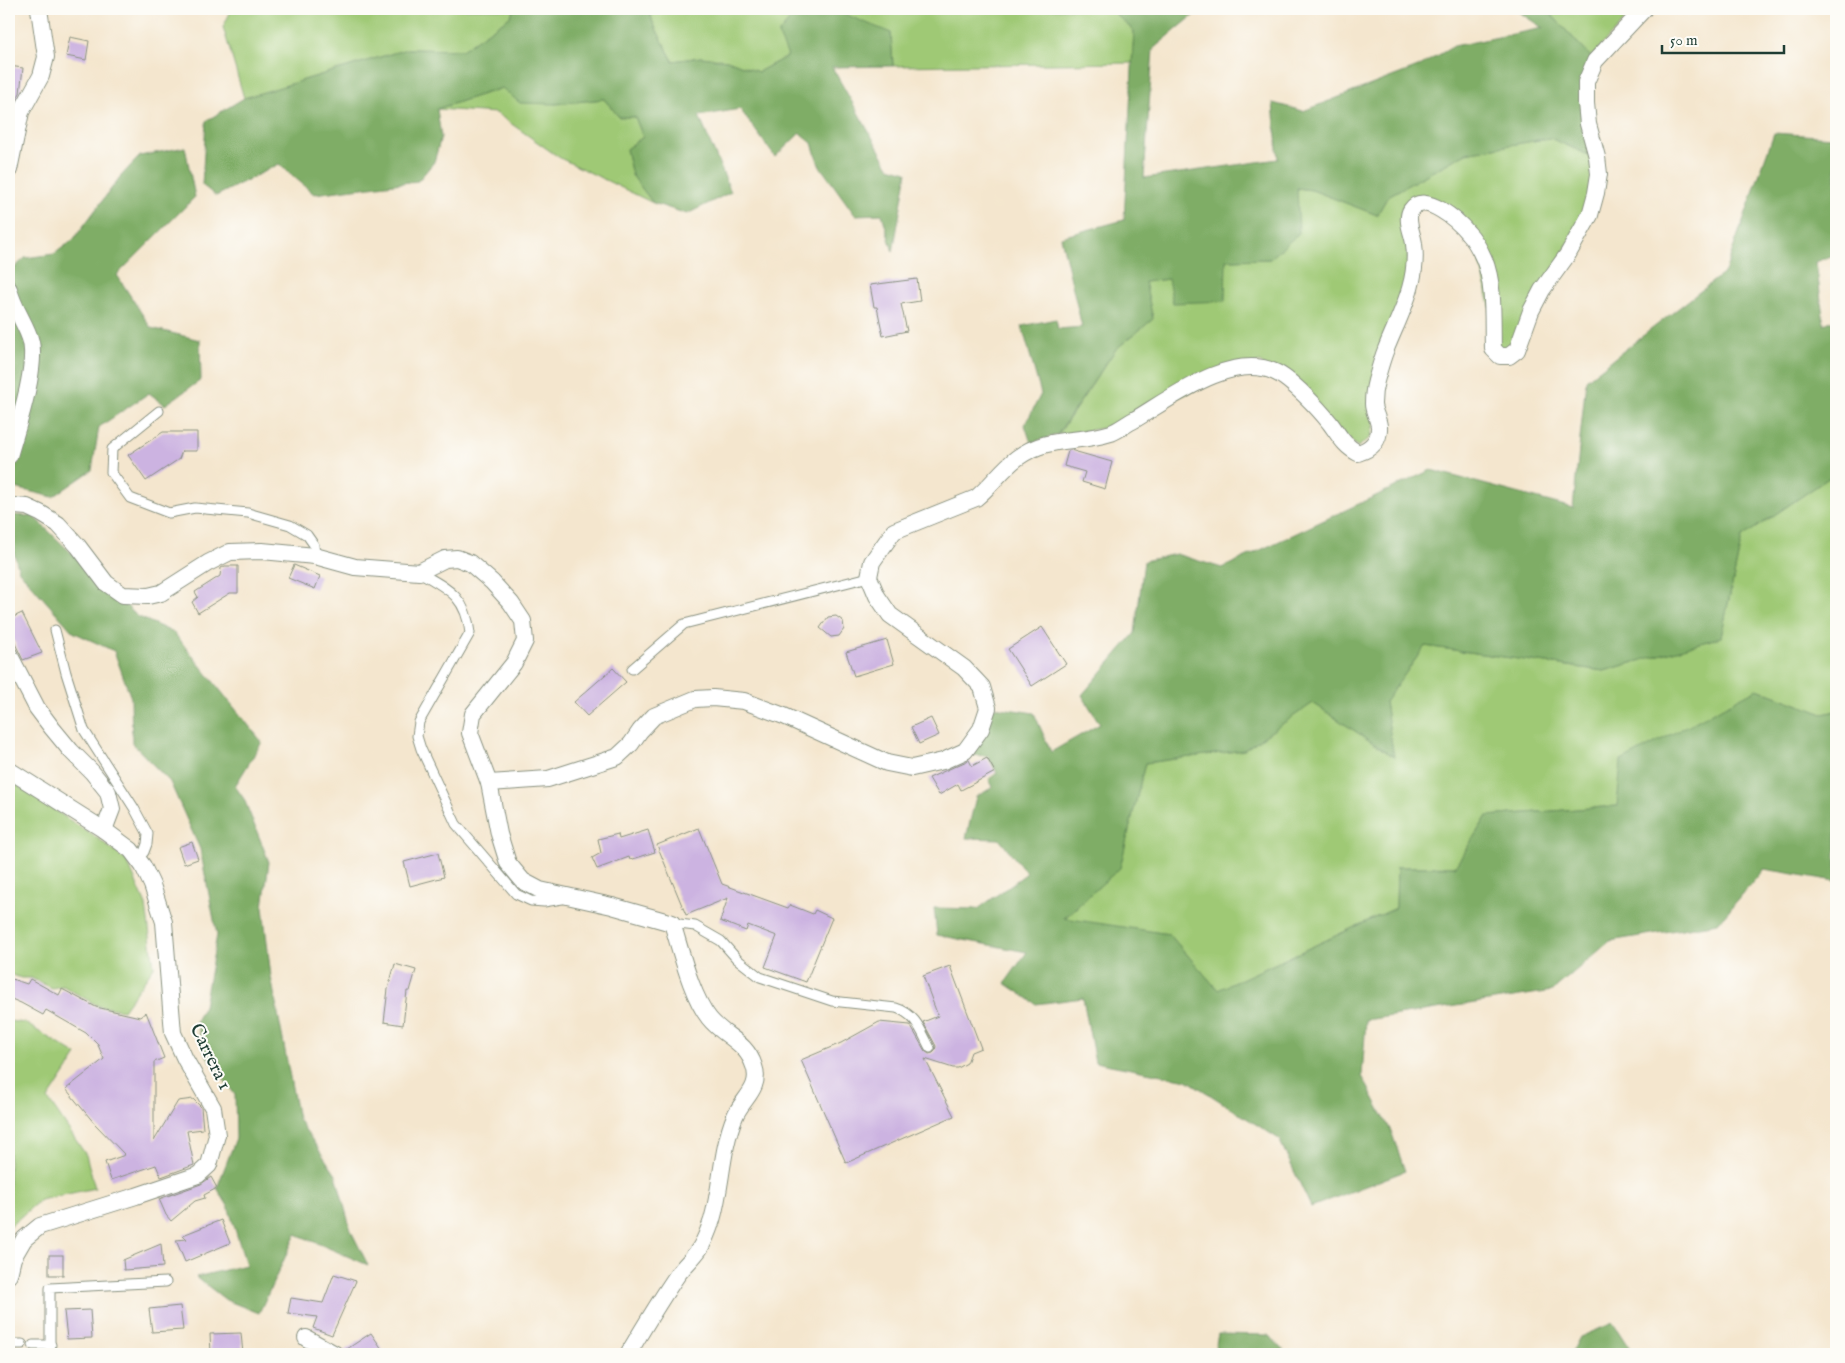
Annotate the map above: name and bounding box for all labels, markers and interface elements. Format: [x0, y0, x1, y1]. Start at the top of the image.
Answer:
scale bar [1662, 22, 1785, 54]
text: 50 m [1670, 31, 1698, 50]
street label: Carrera 1 [184, 1020, 236, 1094]

